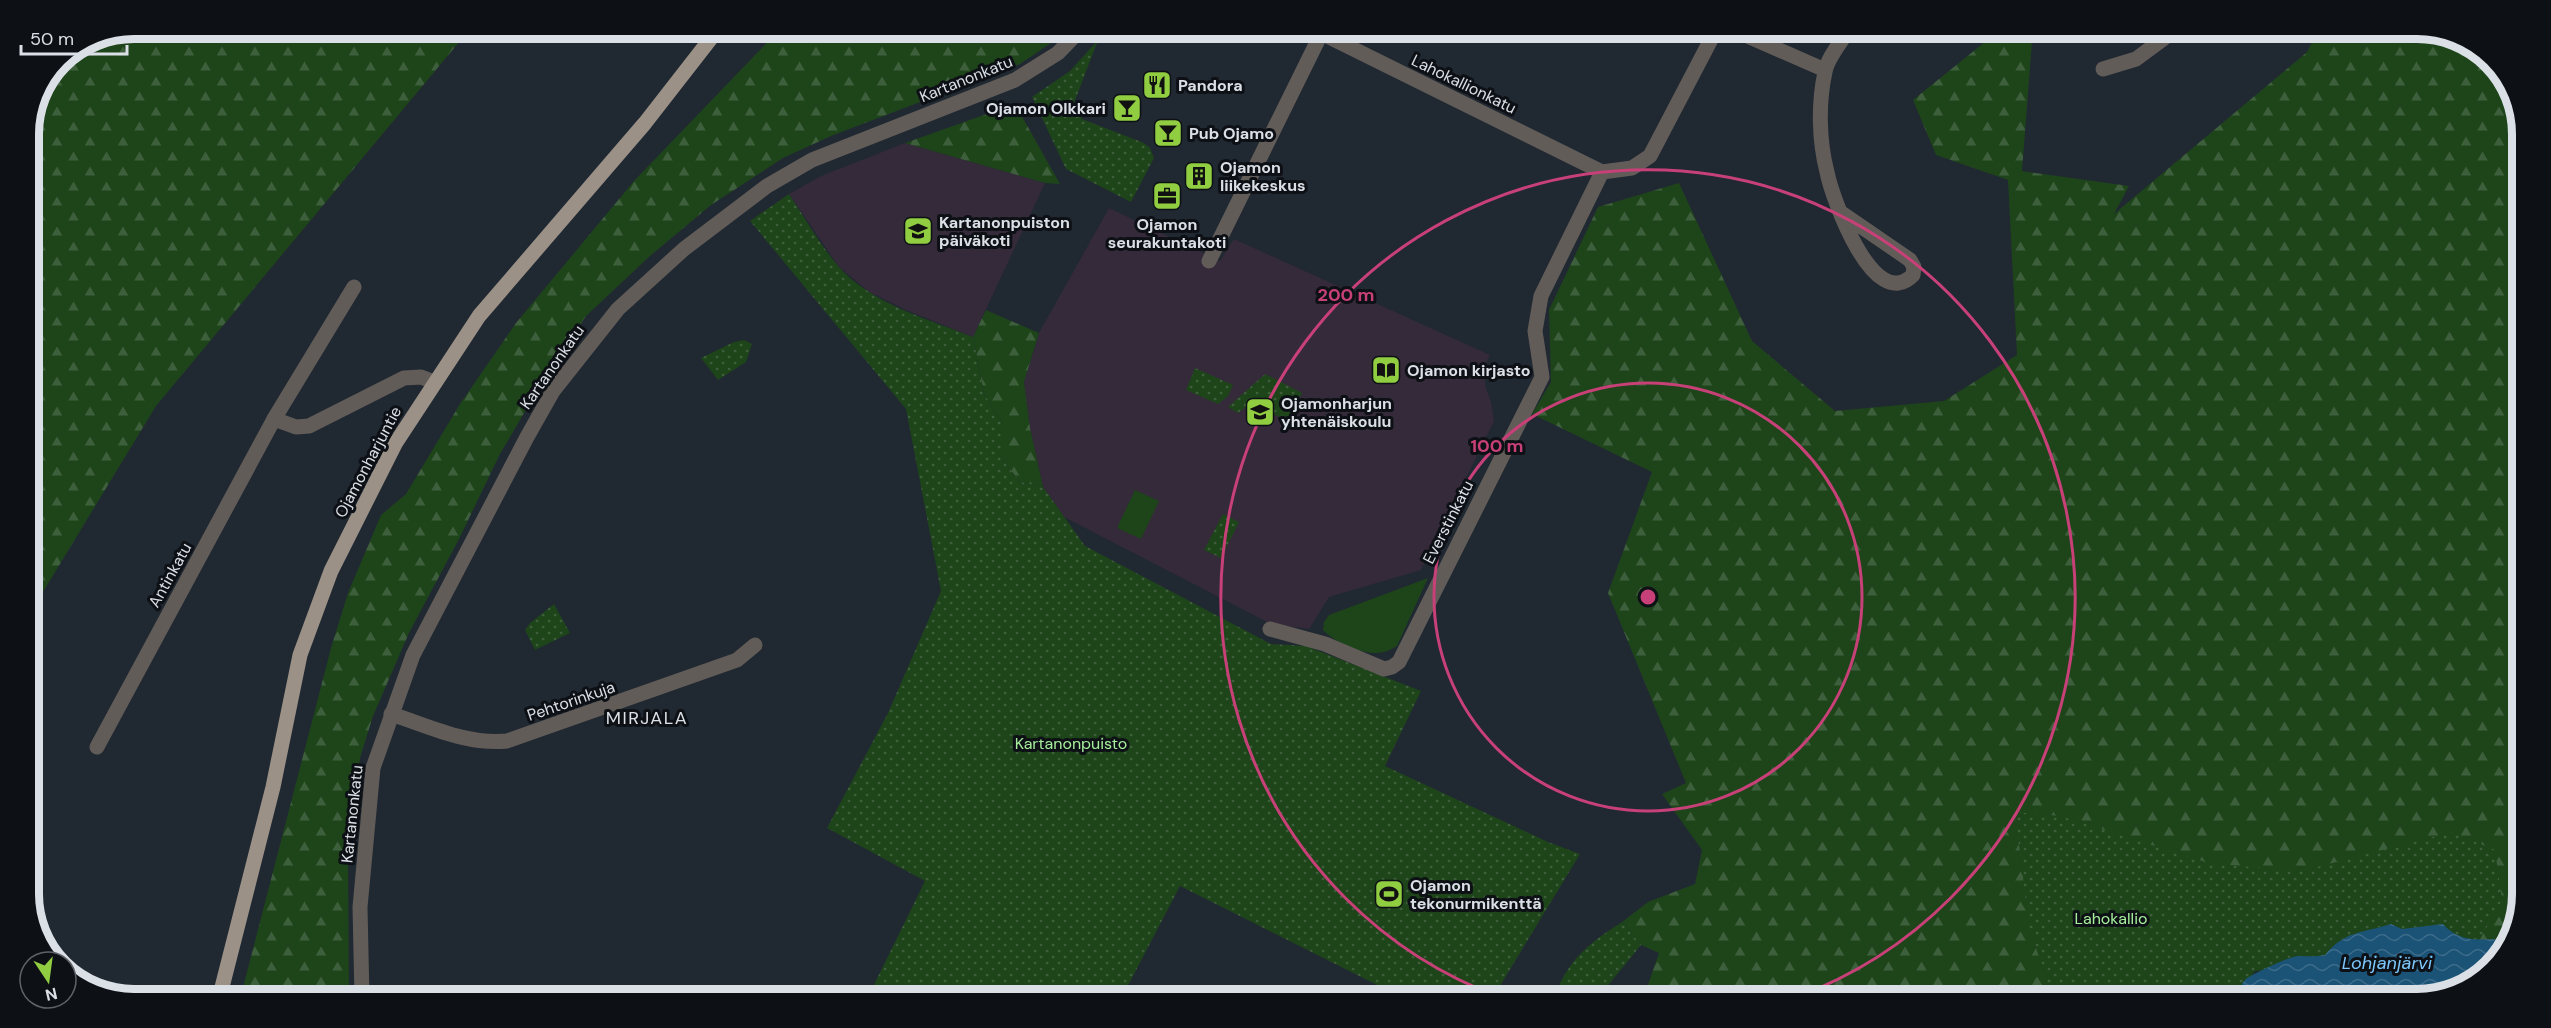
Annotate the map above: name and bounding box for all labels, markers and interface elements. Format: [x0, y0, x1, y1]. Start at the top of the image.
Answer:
scale bar [21, 18, 128, 56]
text: 50 m [30, 27, 74, 51]
street label: Lahokallionkatu [1408, 50, 1520, 118]
street label: Kartanonkatu [916, 51, 1016, 107]
restaurant icon: Pandora [1141, 69, 1173, 101]
place label: Pandora [1178, 75, 1243, 96]
bar icon: Ojamon Olkkari [1111, 92, 1143, 124]
place label: Ojamon Olkkari [986, 98, 1106, 119]
bar icon: Pub Ojamo [1152, 117, 1184, 149]
place label: Pub Ojamo [1189, 123, 1274, 144]
place label: Ojamon liikekeskus [1220, 157, 1306, 196]
building icon: Ojamon liikekeskus [1183, 160, 1215, 192]
office icon: Ojamon seurakuntakoti [1151, 180, 1183, 212]
place label: Kartanonpuiston päiväkoti [939, 212, 1070, 251]
place label: Ojamon seurakuntakoti [1108, 214, 1226, 253]
school or university icon: Kartanonpuiston päiväkoti [902, 215, 934, 247]
text: 200 m [1318, 283, 1374, 307]
street label: Kartanonkatu [515, 321, 589, 413]
library icon: Ojamon kirjasto [1370, 354, 1402, 386]
place label: Ojamon kirjasto [1407, 360, 1530, 381]
place label: Ojamonharjun yhtenäiskoulu [1281, 393, 1392, 432]
school or university icon: Ojamonharjun yhtenäiskoulu [1244, 396, 1276, 428]
street label: Ojamonharjuntie [330, 403, 406, 521]
text: 100 m [1470, 434, 1524, 458]
street label: Everstinkatu [1418, 477, 1478, 567]
street label: Antinkatu [144, 539, 196, 611]
centre of rings [1638, 587, 1658, 607]
street label: Pehtorinkuja [524, 676, 618, 726]
district label: MIRJALA [606, 706, 688, 730]
park label: Kartanonpuisto [1015, 733, 1127, 754]
street label: Kartanonkatu [336, 764, 368, 864]
place label: Ojamon tekonurmikenttä [1410, 875, 1542, 914]
sports icon: Ojamon tekonurmikenttä [1373, 878, 1405, 910]
park label: Lahokallio [2075, 908, 2148, 929]
north arrow [18, 950, 78, 1010]
water label: Lohjanjärvi [2342, 951, 2433, 975]
text: N [43, 983, 59, 1006]

